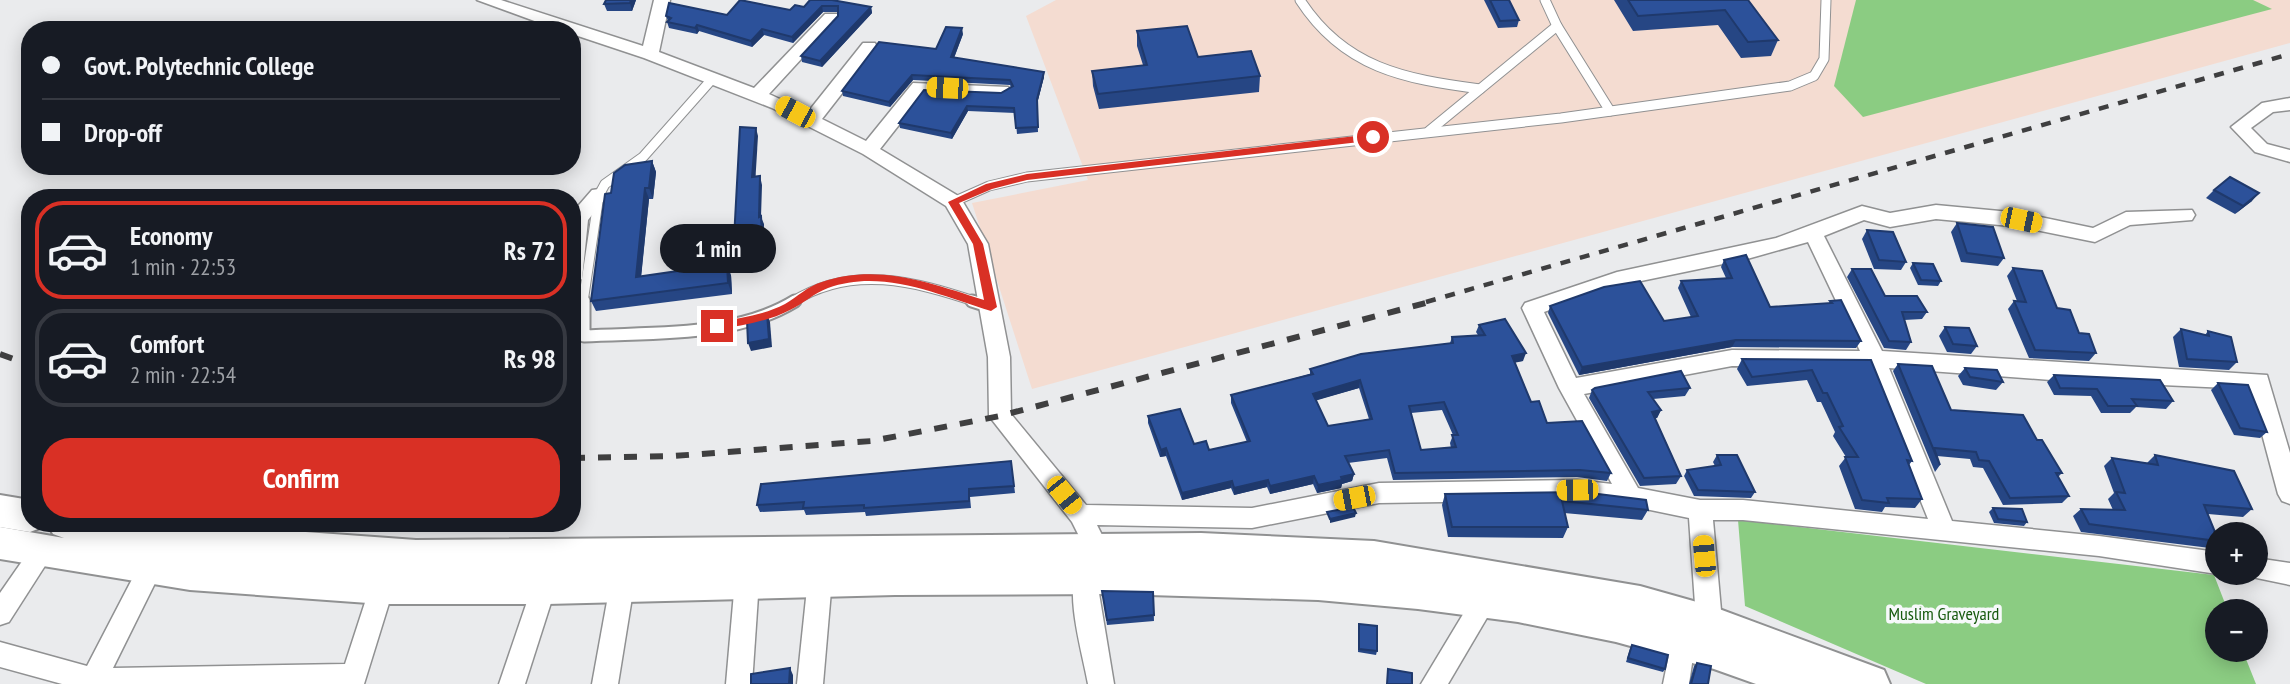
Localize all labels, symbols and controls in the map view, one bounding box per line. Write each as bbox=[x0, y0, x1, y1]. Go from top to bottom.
text: Govt. Polytechnic College bbox=[84, 49, 314, 82]
car bbox=[926, 76, 969, 100]
car bbox=[772, 93, 819, 131]
text: Drop-off bbox=[84, 116, 162, 149]
route start bbox=[1357, 121, 1389, 153]
car bbox=[1999, 205, 2044, 235]
icon: car bbox=[46, 219, 109, 282]
text: Economy bbox=[130, 219, 212, 252]
callout: 1 min bbox=[659, 224, 775, 274]
text: Rs 72 bbox=[504, 234, 556, 267]
text: 1 min bbox=[695, 234, 741, 263]
text: 1 min · 22:53 bbox=[130, 252, 236, 281]
route end bbox=[701, 310, 733, 342]
icon: car bbox=[46, 327, 109, 390]
text: Comfort bbox=[130, 327, 204, 360]
text: Rs 98 bbox=[504, 342, 556, 375]
text: 2 min · 22:54 bbox=[130, 360, 236, 389]
button: Confirm bbox=[42, 438, 560, 518]
car bbox=[1043, 472, 1086, 518]
car bbox=[1556, 479, 1599, 501]
car bbox=[1332, 484, 1377, 512]
map controls bbox=[2205, 522, 2268, 662]
button: + bbox=[2205, 522, 2268, 585]
car bbox=[1692, 534, 1717, 578]
button: − bbox=[2205, 599, 2268, 662]
park label: Muslim Graveyard bbox=[1889, 602, 1999, 625]

